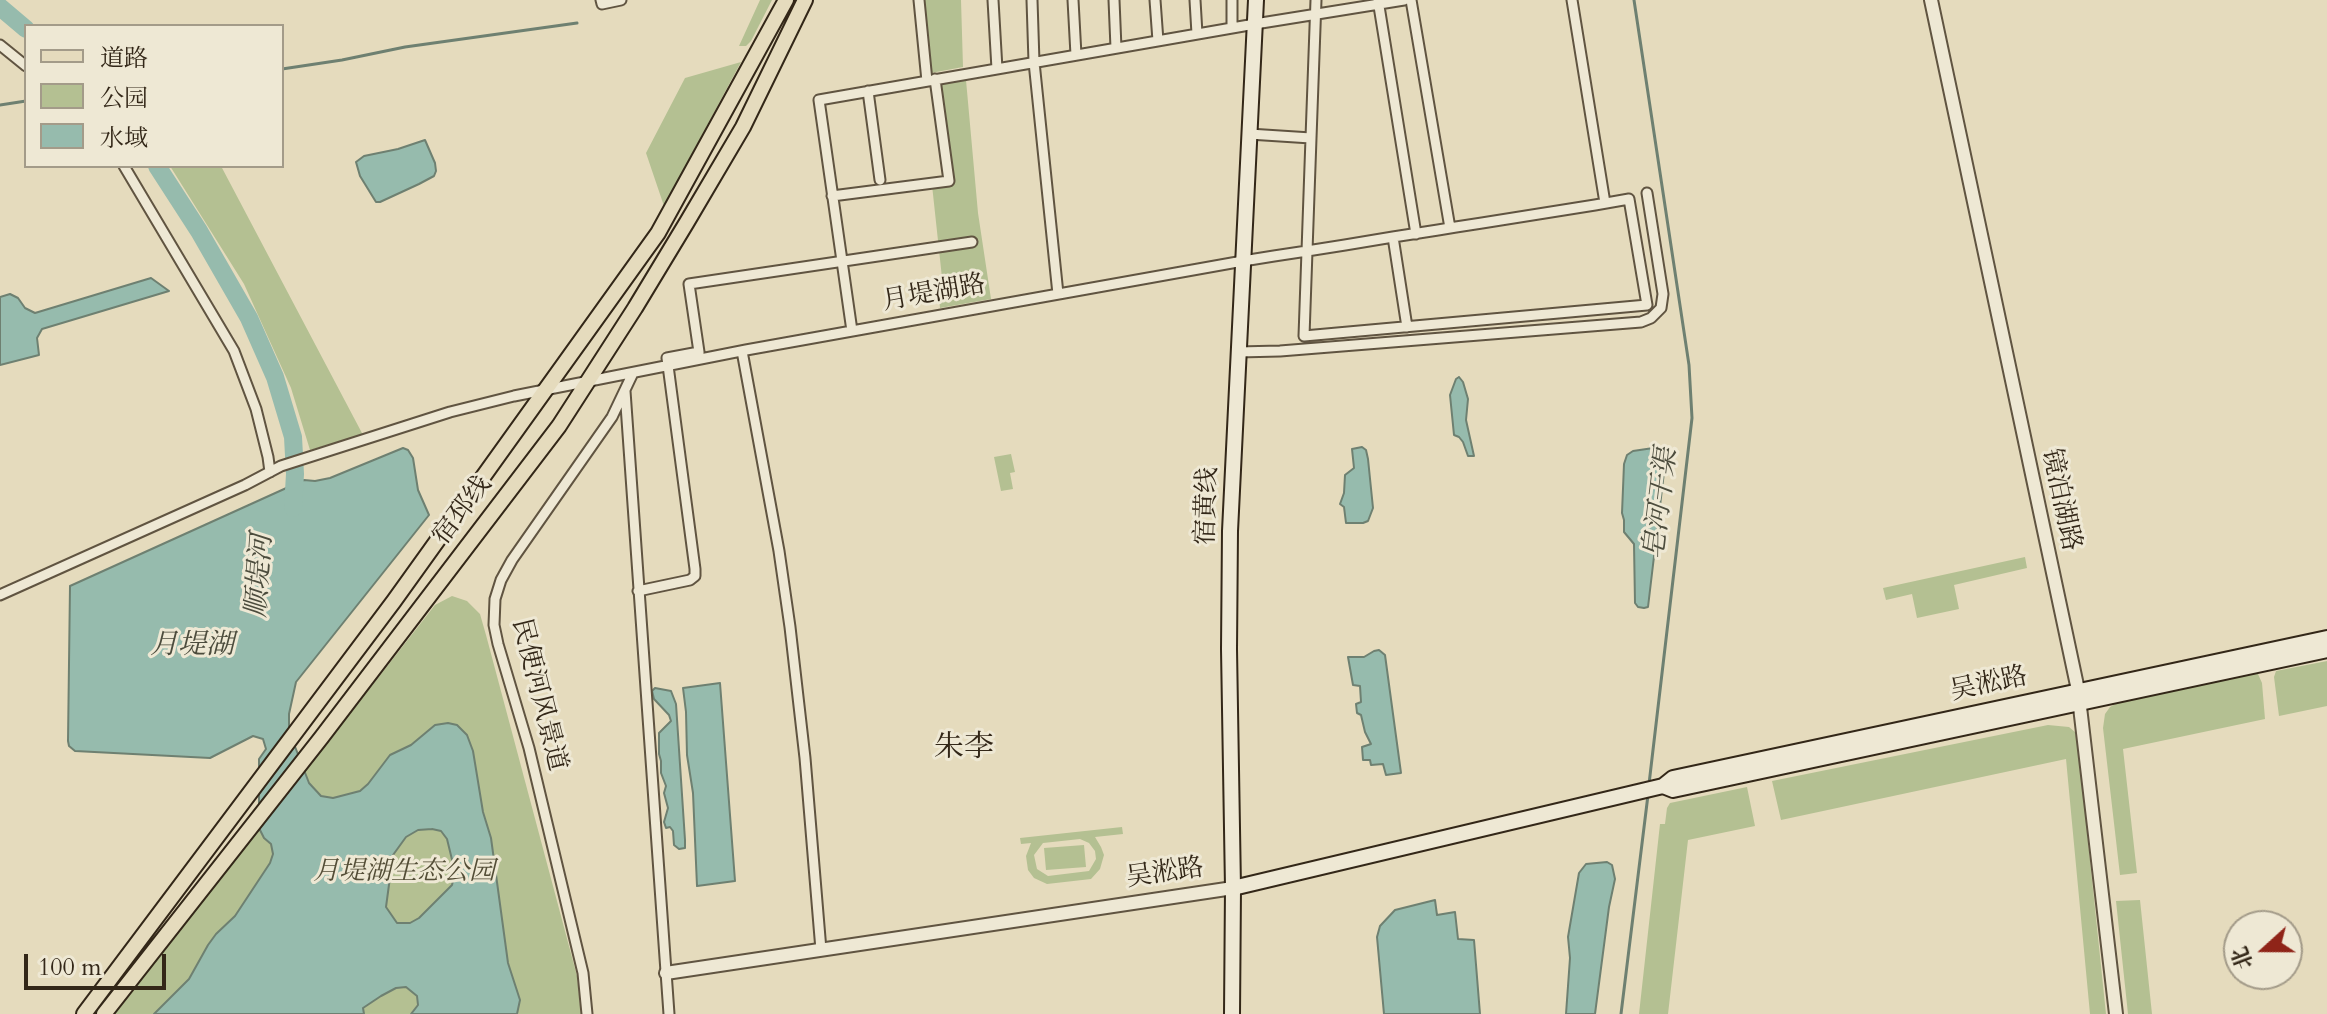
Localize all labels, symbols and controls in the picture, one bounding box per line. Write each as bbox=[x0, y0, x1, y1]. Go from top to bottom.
legend bbox=[24, 24, 284, 168]
text: 道路 bbox=[100, 42, 148, 75]
text: 公园 bbox=[100, 82, 148, 115]
text: 水域 bbox=[100, 122, 148, 155]
street label: 月堤湖路 bbox=[880, 270, 988, 318]
water label: 皂河干渠 bbox=[1639, 446, 1685, 562]
street label: 镜泊湖路 bbox=[2034, 446, 2086, 554]
street label: 宿黄线 bbox=[1191, 466, 1225, 546]
street label: 宿邳线 bbox=[427, 470, 499, 552]
water label: 顺堤河 bbox=[241, 533, 281, 619]
street label: 民便河风景道 bbox=[504, 616, 572, 774]
water label: 月堤湖 bbox=[150, 630, 234, 664]
street label: 吴淞路 bbox=[1948, 662, 2030, 708]
district label: 朱李 bbox=[934, 731, 994, 767]
street label: 吴淞路 bbox=[1124, 853, 1206, 895]
park label: 月堤湖生态公园 bbox=[313, 857, 495, 889]
north arrow bbox=[2223, 910, 2303, 990]
scale bar bbox=[28, 938, 170, 988]
text: 北 bbox=[2225, 942, 2260, 974]
text: 100 m bbox=[38, 951, 102, 984]

